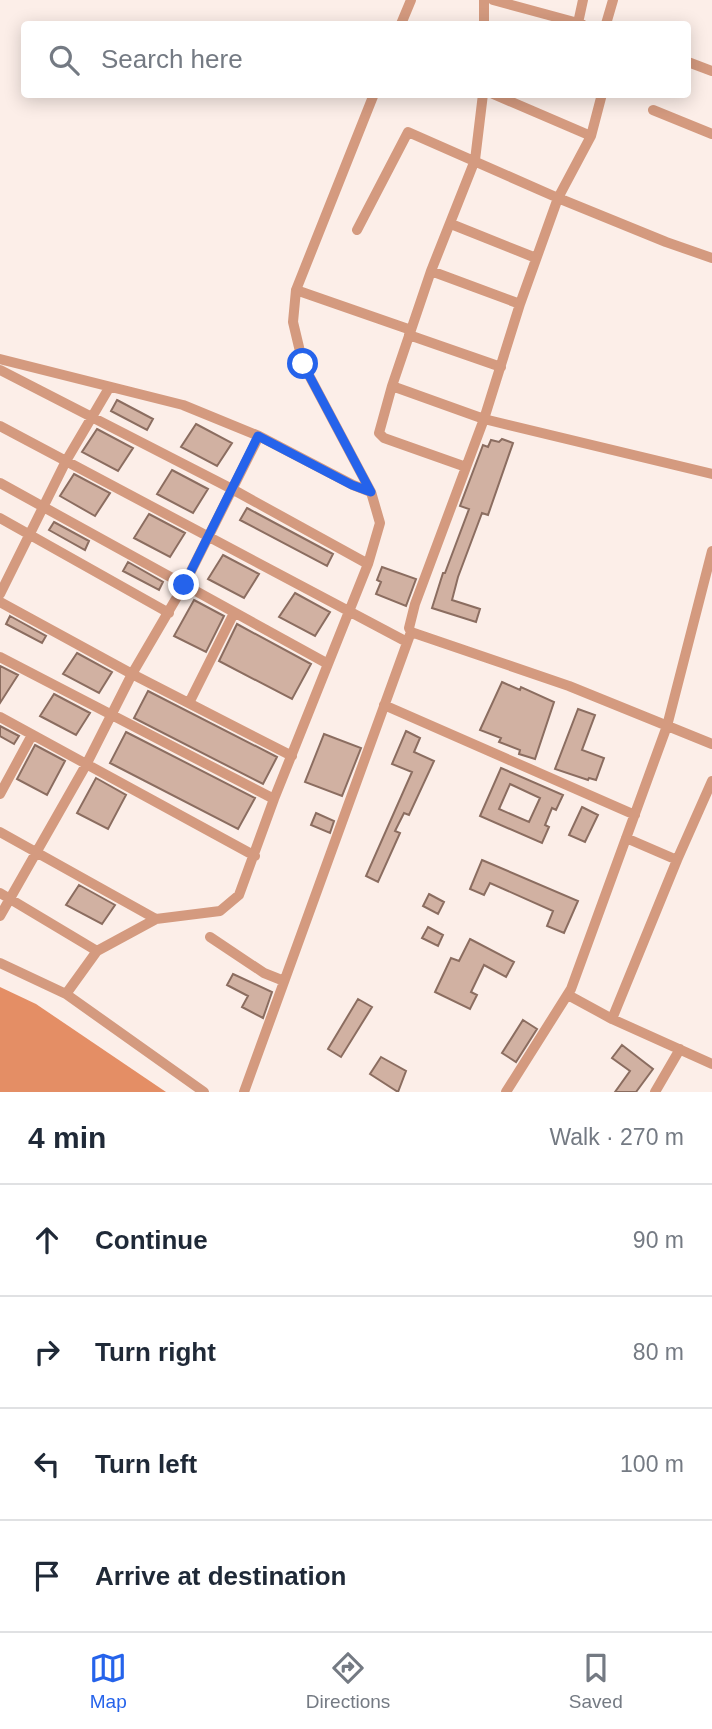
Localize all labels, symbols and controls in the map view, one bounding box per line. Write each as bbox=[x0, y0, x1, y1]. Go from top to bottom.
search box bbox=[21, 21, 691, 98]
icon: search bbox=[45, 41, 83, 79]
text: Search here bbox=[101, 44, 243, 74]
route start bbox=[287, 348, 318, 379]
route end bbox=[168, 569, 199, 600]
text: 4 min bbox=[28, 1121, 106, 1154]
text: Walk · 270 m bbox=[549, 1124, 684, 1150]
icon: ahead bbox=[28, 1221, 66, 1259]
text: Continue bbox=[95, 1225, 208, 1255]
text: 90 m bbox=[633, 1227, 684, 1253]
icon: right bbox=[28, 1333, 66, 1371]
text: Turn right bbox=[95, 1337, 216, 1367]
text: 80 m bbox=[633, 1339, 684, 1365]
icon: left bbox=[28, 1445, 66, 1483]
text: Turn left bbox=[95, 1449, 197, 1479]
text: 100 m bbox=[620, 1451, 684, 1477]
icon: arrive bbox=[28, 1557, 66, 1595]
text: Arrive at destination bbox=[95, 1561, 346, 1591]
tab: Map bbox=[89, 1649, 127, 1713]
tab: Directions bbox=[306, 1649, 390, 1713]
tab: Saved bbox=[569, 1649, 623, 1713]

